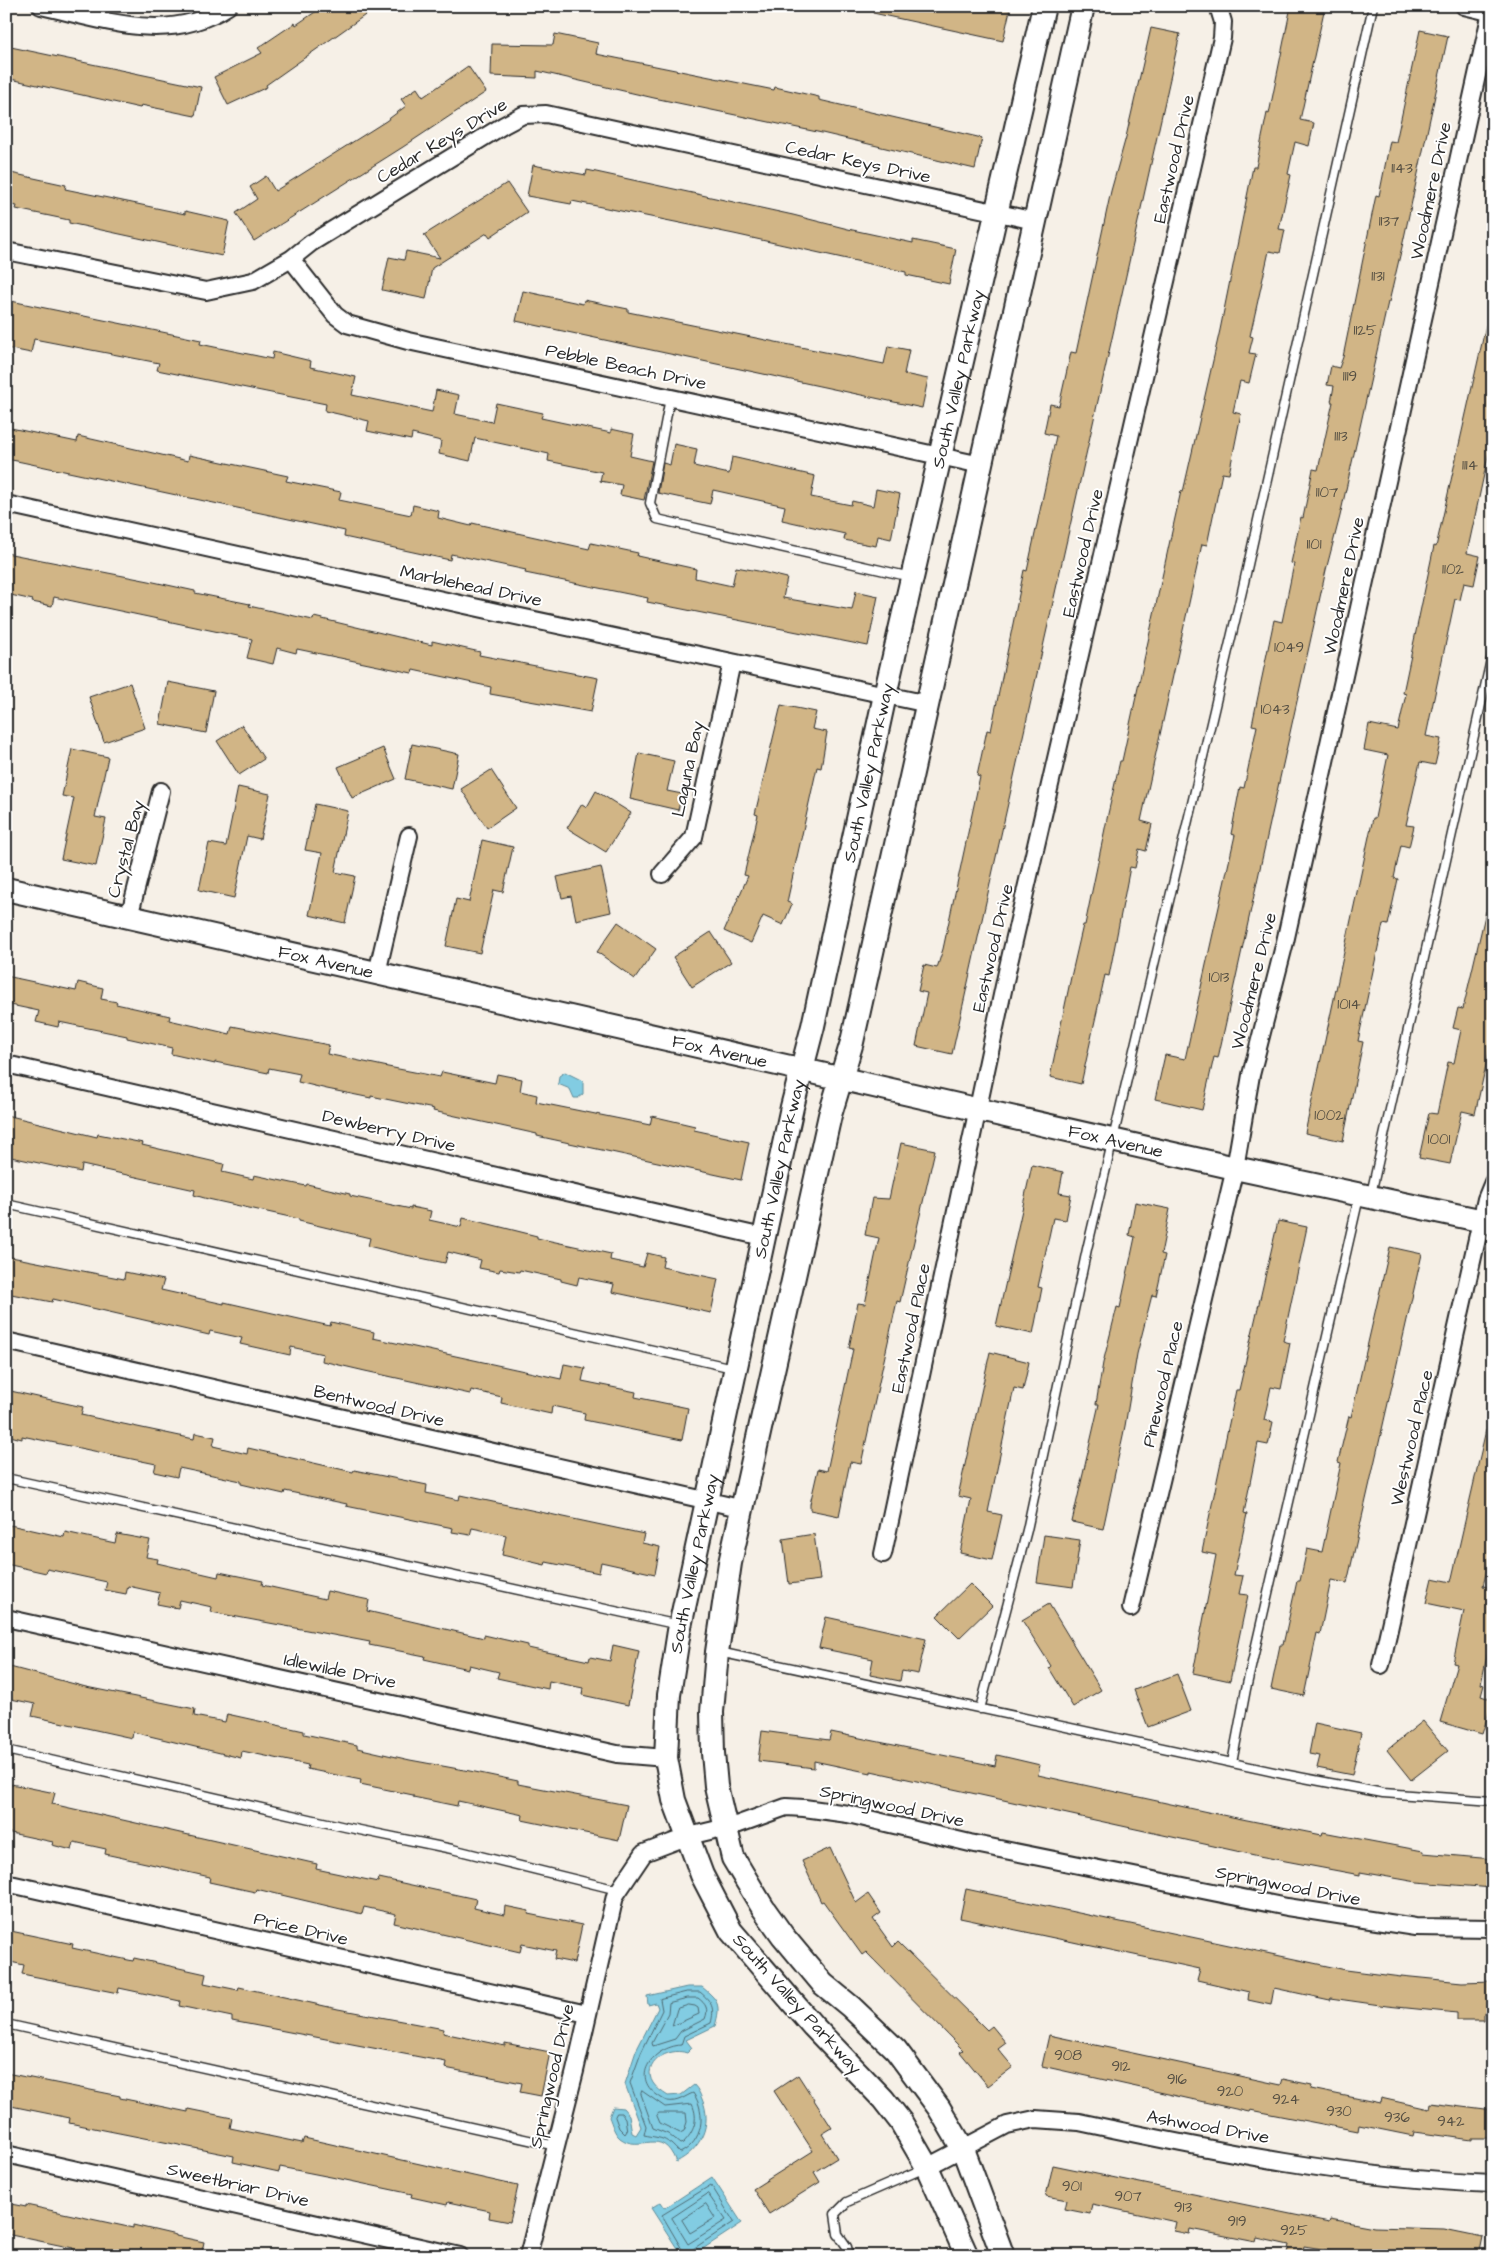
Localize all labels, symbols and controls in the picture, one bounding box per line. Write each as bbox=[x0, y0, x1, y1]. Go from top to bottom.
street label: Cedar Keys Drive bbox=[372, 92, 513, 191]
street label: Eastwood Drive bbox=[1147, 92, 1201, 226]
street label: Woodmere Drive bbox=[1404, 119, 1458, 262]
street label: Cedar Keys Drive bbox=[783, 134, 933, 191]
house number: 1143 bbox=[1391, 158, 1413, 179]
house number: 1137 bbox=[1379, 211, 1399, 232]
house number: 1131 bbox=[1371, 266, 1385, 287]
street label: South Valley Parkway bbox=[925, 287, 992, 471]
house number: 1125 bbox=[1353, 320, 1377, 341]
street label: Pebble Beach Drive bbox=[543, 338, 709, 396]
house number: 1119 bbox=[1343, 366, 1357, 387]
house number: 1113 bbox=[1334, 426, 1348, 447]
house number: 1114 bbox=[1462, 455, 1478, 476]
house number: 1107 bbox=[1316, 482, 1338, 503]
street label: Eastwood Drive bbox=[1056, 486, 1110, 620]
street label: Woodmere Drive bbox=[1317, 514, 1371, 657]
house number: 1101 bbox=[1306, 534, 1322, 555]
street label: Marblehead Drive bbox=[398, 559, 544, 613]
house number: 1102 bbox=[1442, 559, 1464, 580]
house number: 1049 bbox=[1274, 637, 1304, 658]
street label: South Valley Parkway bbox=[836, 681, 901, 865]
house number: 1043 bbox=[1260, 699, 1290, 720]
street label: Laguna Bay bbox=[666, 719, 711, 819]
street label: Crystal Bay bbox=[101, 797, 152, 901]
street label: Eastwood Drive bbox=[966, 881, 1020, 1015]
street label: Woodmere Drive bbox=[1225, 910, 1283, 1052]
street label: Fox Avenue bbox=[276, 939, 376, 985]
house number: 1013 bbox=[1209, 967, 1230, 988]
house number: 1014 bbox=[1337, 994, 1361, 1015]
street label: Fox Avenue bbox=[670, 1028, 770, 1074]
street label: South Valley Parkway bbox=[747, 1077, 812, 1261]
street label: Dewberry Drive bbox=[320, 1104, 458, 1160]
house number: 1002 bbox=[1314, 1105, 1344, 1126]
street label: Fox Avenue bbox=[1066, 1118, 1166, 1164]
house number: 1001 bbox=[1428, 1129, 1450, 1150]
street label: Eastwood Place bbox=[885, 1261, 937, 1395]
street label: Pinewood Place bbox=[1136, 1318, 1190, 1450]
street label: Westwood Place bbox=[1384, 1367, 1440, 1508]
street label: Bentwood Drive bbox=[311, 1379, 447, 1433]
street label: South Valley Parkway bbox=[663, 1472, 726, 1655]
street label: Idlewilde Drive bbox=[282, 1647, 399, 1695]
street label: Springwood Drive bbox=[817, 1778, 967, 1835]
street label: Springwood Drive bbox=[1213, 1860, 1363, 1913]
street label: Price Drive bbox=[251, 1906, 351, 1952]
street label: South Valley Parkway bbox=[726, 1928, 867, 2081]
street label: Springwood Drive bbox=[523, 2001, 582, 2151]
house number: 908 bbox=[1054, 2045, 1082, 2066]
house number: 912 bbox=[1111, 2056, 1131, 2077]
house number: 916 bbox=[1167, 2069, 1188, 2090]
house number: 920 bbox=[1217, 2081, 1244, 2102]
house number: 924 bbox=[1272, 2089, 1300, 2110]
house number: 930 bbox=[1326, 2101, 1352, 2122]
street label: Ashwood Drive bbox=[1145, 2104, 1272, 2150]
house number: 936 bbox=[1384, 2107, 1410, 2128]
house number: 942 bbox=[1437, 2111, 1465, 2132]
street label: Sweetbriar Drive bbox=[164, 2156, 312, 2214]
house number: 901 bbox=[1062, 2176, 1082, 2197]
house number: 907 bbox=[1114, 2186, 1142, 2207]
house number: 913 bbox=[1174, 2197, 1192, 2218]
house number: 919 bbox=[1228, 2211, 1247, 2232]
house number: 925 bbox=[1280, 2220, 1308, 2241]

